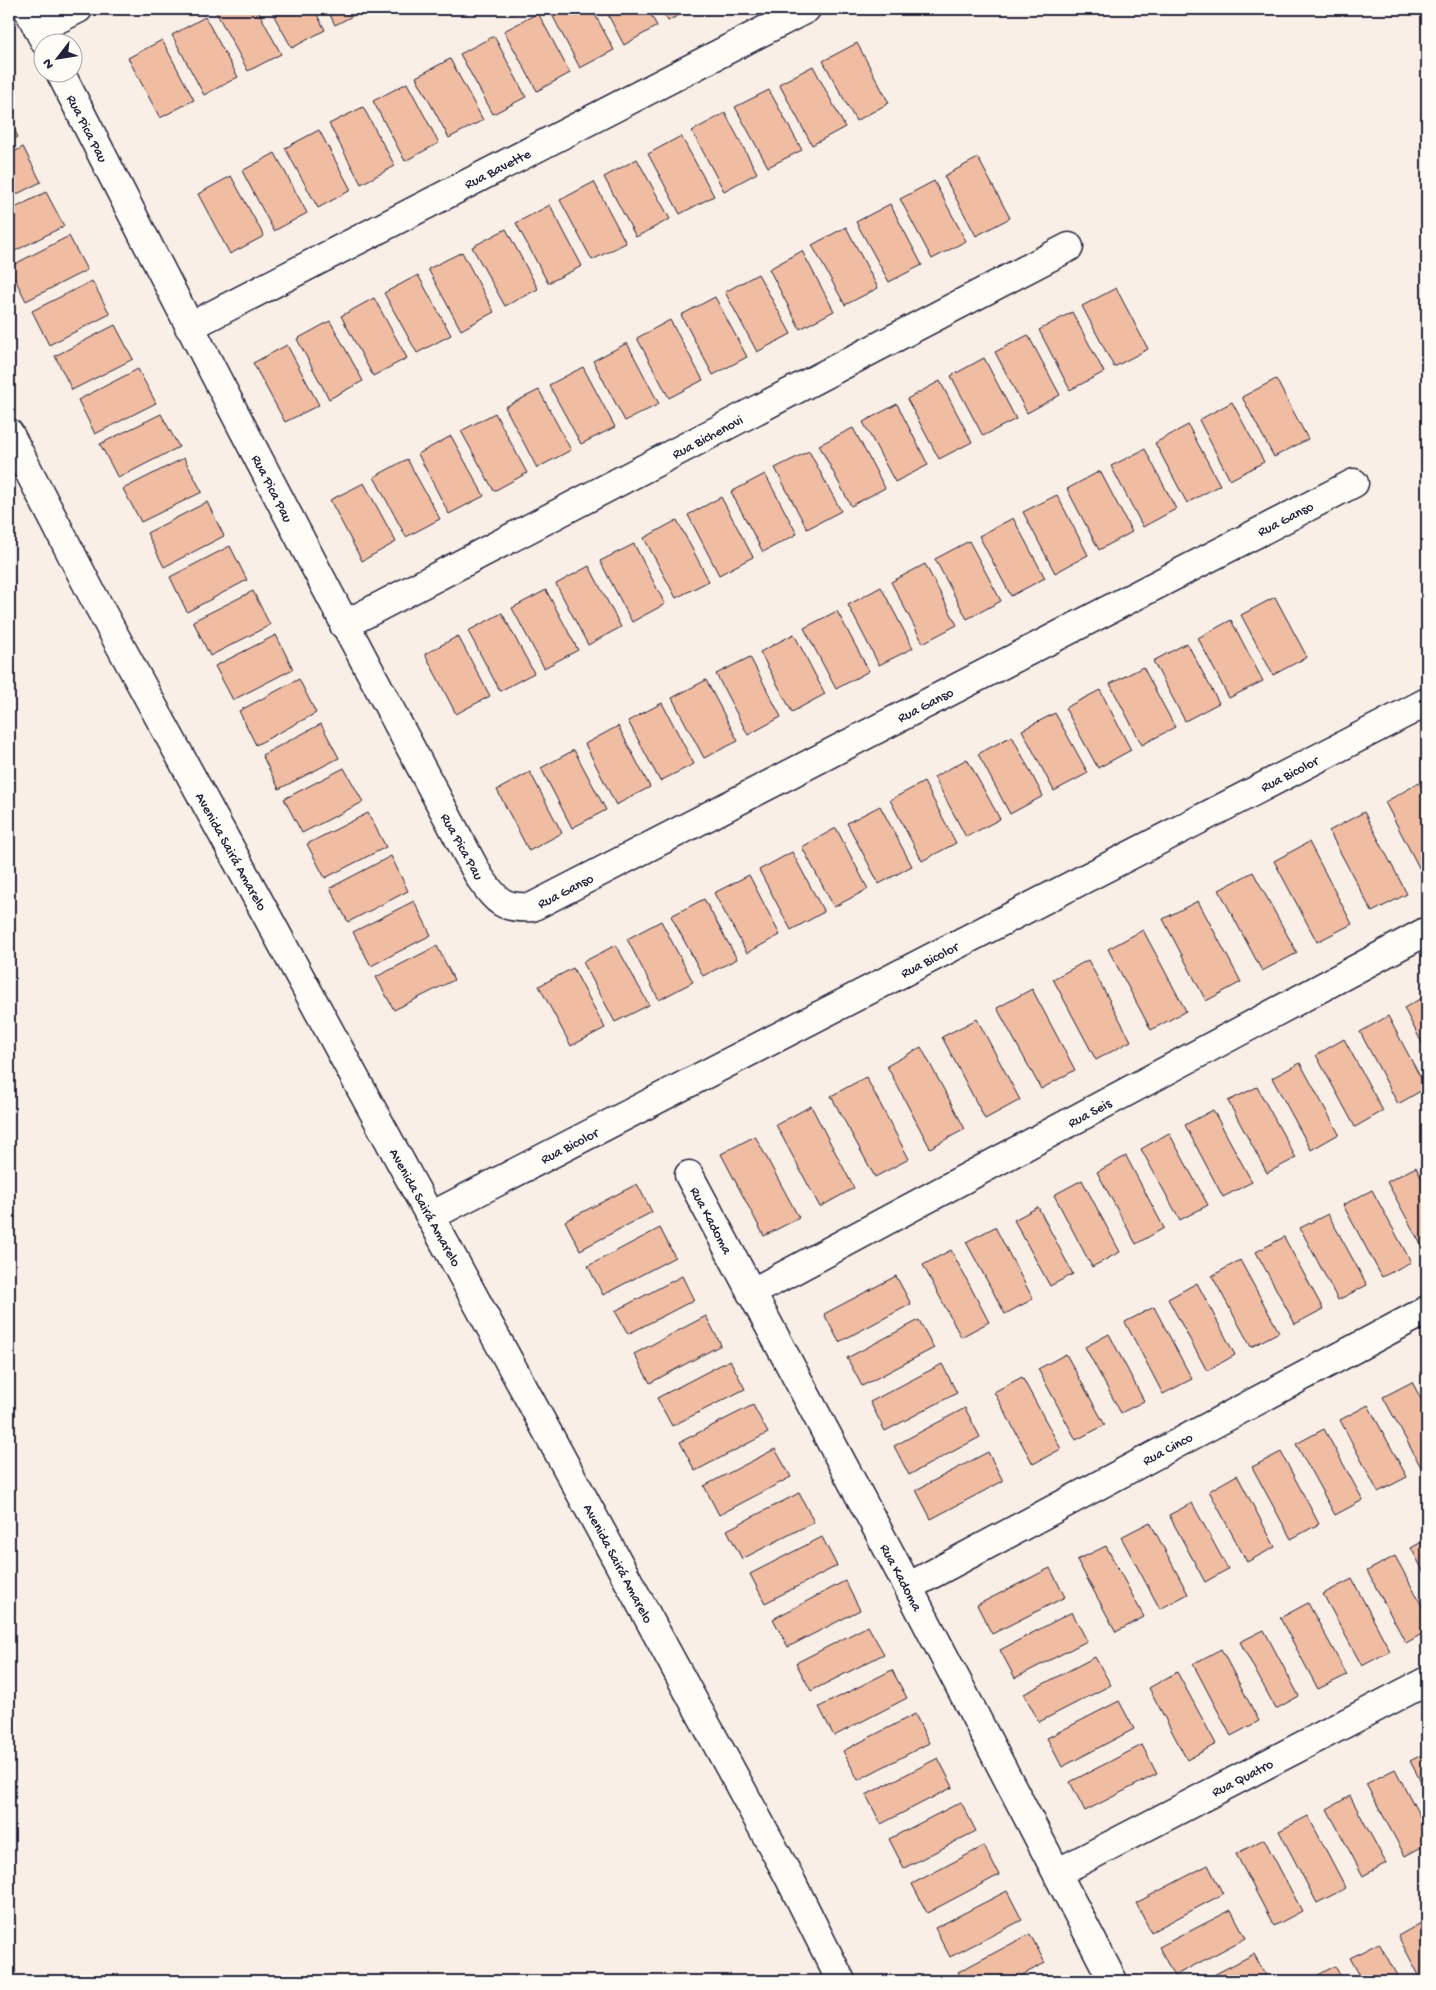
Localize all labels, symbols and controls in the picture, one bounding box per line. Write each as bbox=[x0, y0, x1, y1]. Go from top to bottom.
north arrow bbox=[32, 32, 82, 82]
text: N bbox=[39, 55, 59, 72]
street label: Rua Pica Pau bbox=[61, 92, 110, 166]
street label: Rua Bavette bbox=[462, 146, 535, 194]
street label: Rua Bichenovi bbox=[670, 412, 747, 464]
street label: Rua Pica Pau bbox=[246, 452, 295, 526]
street label: Rua Ganso bbox=[1255, 499, 1317, 542]
street label: Rua Ganso bbox=[895, 685, 957, 728]
street label: Rua Bicolor bbox=[1258, 753, 1323, 797]
street label: Avenida Sairá Amarelo bbox=[190, 790, 269, 914]
street label: Rua Pica Pau bbox=[436, 811, 486, 884]
street label: Rua Ganso bbox=[535, 871, 597, 914]
street label: Rua Bicolor bbox=[898, 939, 963, 983]
street label: Rua Seis bbox=[1065, 1095, 1116, 1133]
street label: Rua Bicolor bbox=[538, 1125, 603, 1169]
street label: Avenida Sairá Amarelo bbox=[384, 1146, 463, 1270]
street label: Rua Kadoma bbox=[685, 1185, 735, 1259]
street label: Rua Cinco bbox=[1140, 1430, 1196, 1470]
street label: Avenida Sairá Amarelo bbox=[578, 1502, 655, 1627]
street label: Rua Kadoma bbox=[875, 1542, 925, 1616]
street label: Rua Quatro bbox=[1210, 1757, 1277, 1802]

